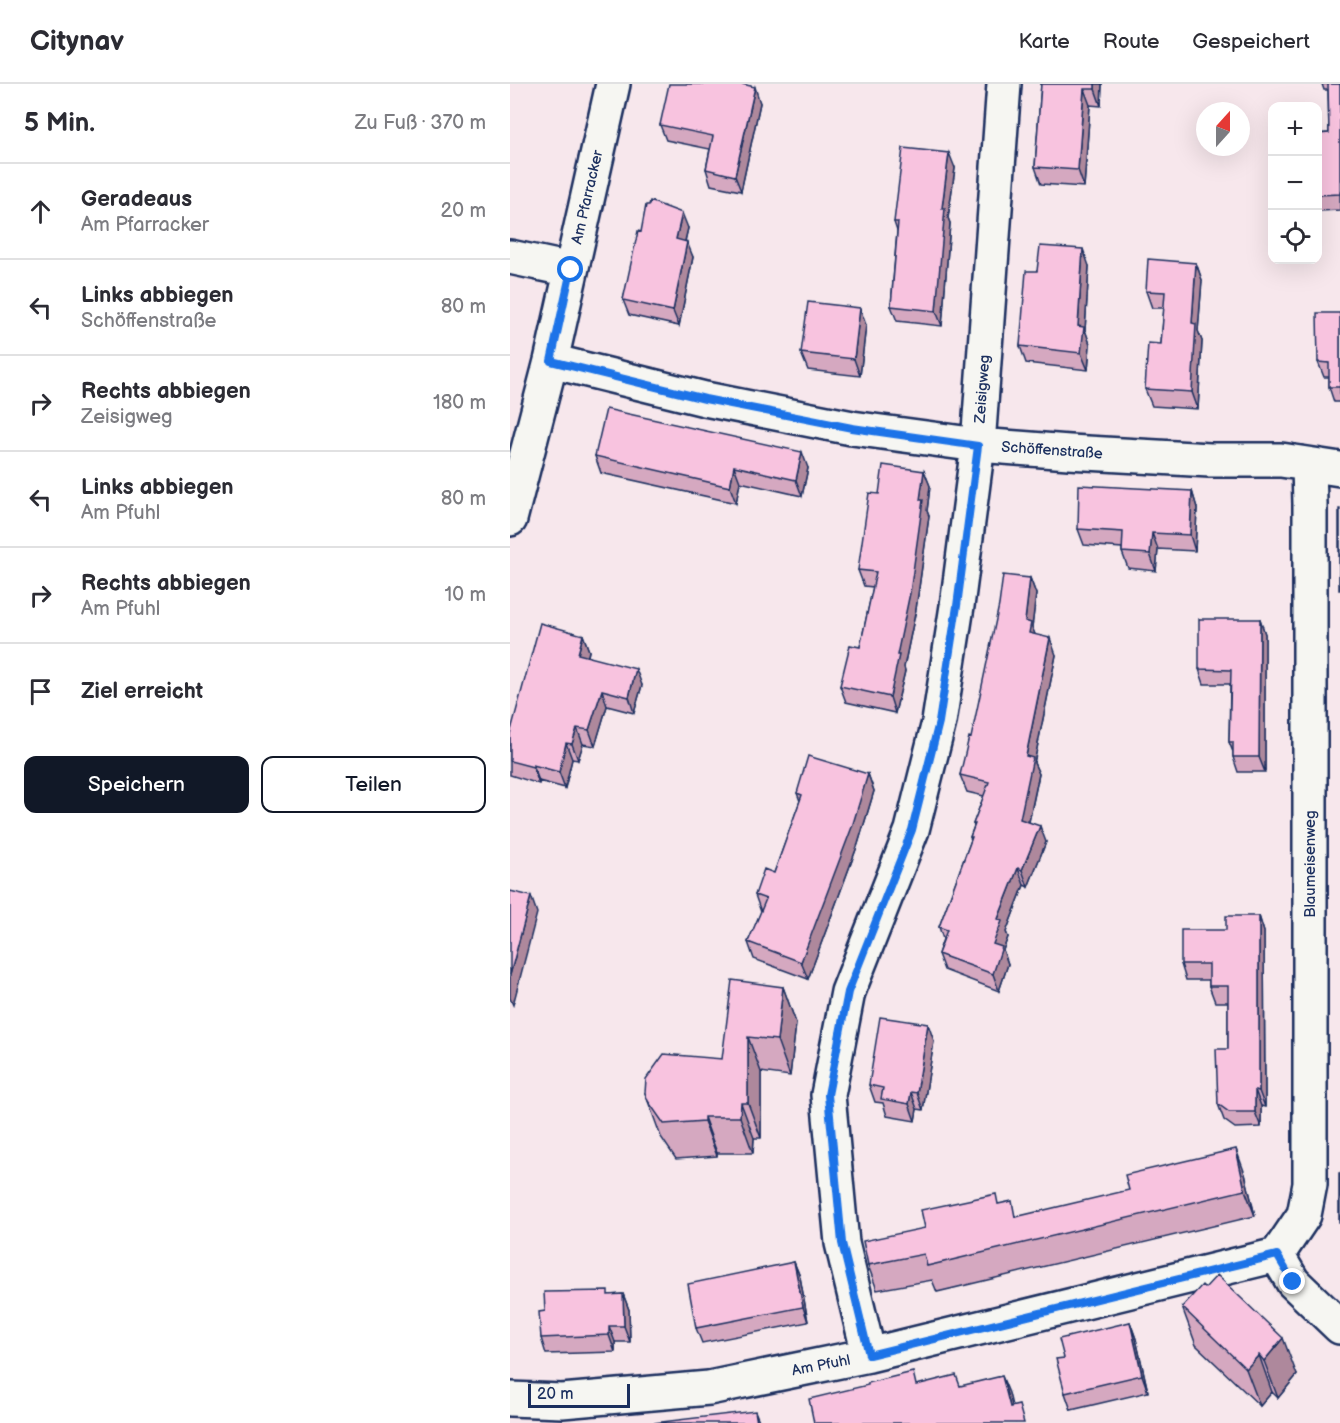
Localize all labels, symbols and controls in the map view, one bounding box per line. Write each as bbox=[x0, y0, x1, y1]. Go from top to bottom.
text: Citynav bbox=[30, 25, 124, 58]
text: Karte bbox=[1018, 29, 1070, 54]
text: Route bbox=[1103, 29, 1159, 54]
text: Gespeichert bbox=[1192, 29, 1310, 54]
north arrow bbox=[1196, 102, 1250, 156]
map controls bbox=[1268, 102, 1322, 264]
button: + bbox=[1268, 102, 1322, 156]
text: 5 Min. bbox=[24, 108, 95, 139]
text: Zu Fuß · 370 m bbox=[355, 111, 486, 135]
street label: Am Pfarracker bbox=[567, 148, 608, 246]
button: − bbox=[1268, 156, 1322, 210]
text: Geradeaus bbox=[81, 186, 192, 213]
icon: ahead bbox=[24, 195, 57, 228]
text: 20 m bbox=[441, 199, 486, 223]
button: locate bbox=[1268, 210, 1322, 264]
text: Am Pfarracker bbox=[81, 213, 209, 237]
route start bbox=[557, 256, 583, 282]
text: Links abbiegen bbox=[81, 282, 234, 309]
icon: left bbox=[24, 291, 57, 324]
text: 80 m bbox=[441, 295, 486, 319]
text: Schöffenstraße bbox=[81, 309, 216, 333]
street label: Zeisigweg bbox=[971, 354, 994, 425]
text: Rechts abbiegen bbox=[81, 378, 251, 405]
icon: right bbox=[24, 387, 57, 420]
text: 180 m bbox=[433, 391, 486, 415]
text: Zeisigweg bbox=[81, 405, 173, 429]
street label: Schöffenstraße bbox=[1001, 437, 1103, 464]
text: Links abbiegen bbox=[81, 474, 234, 501]
icon: left bbox=[24, 483, 57, 516]
text: 80 m bbox=[441, 487, 486, 511]
text: Am Pfuhl bbox=[81, 501, 160, 525]
text: Rechts abbiegen bbox=[81, 570, 251, 597]
icon: right bbox=[24, 579, 57, 612]
text: 10 m bbox=[445, 583, 486, 607]
text: Am Pfuhl bbox=[81, 597, 160, 621]
icon: arrive bbox=[24, 675, 57, 708]
text: Ziel erreicht bbox=[81, 678, 203, 705]
button: Speichern bbox=[24, 756, 249, 813]
button: Teilen bbox=[261, 756, 486, 813]
street label: Blaumeisenweg bbox=[1301, 810, 1320, 918]
route end bbox=[1279, 1268, 1305, 1294]
street label: Am Pfuhl bbox=[790, 1350, 852, 1380]
scale bar bbox=[528, 1381, 630, 1408]
text: 20 m bbox=[537, 1385, 573, 1404]

